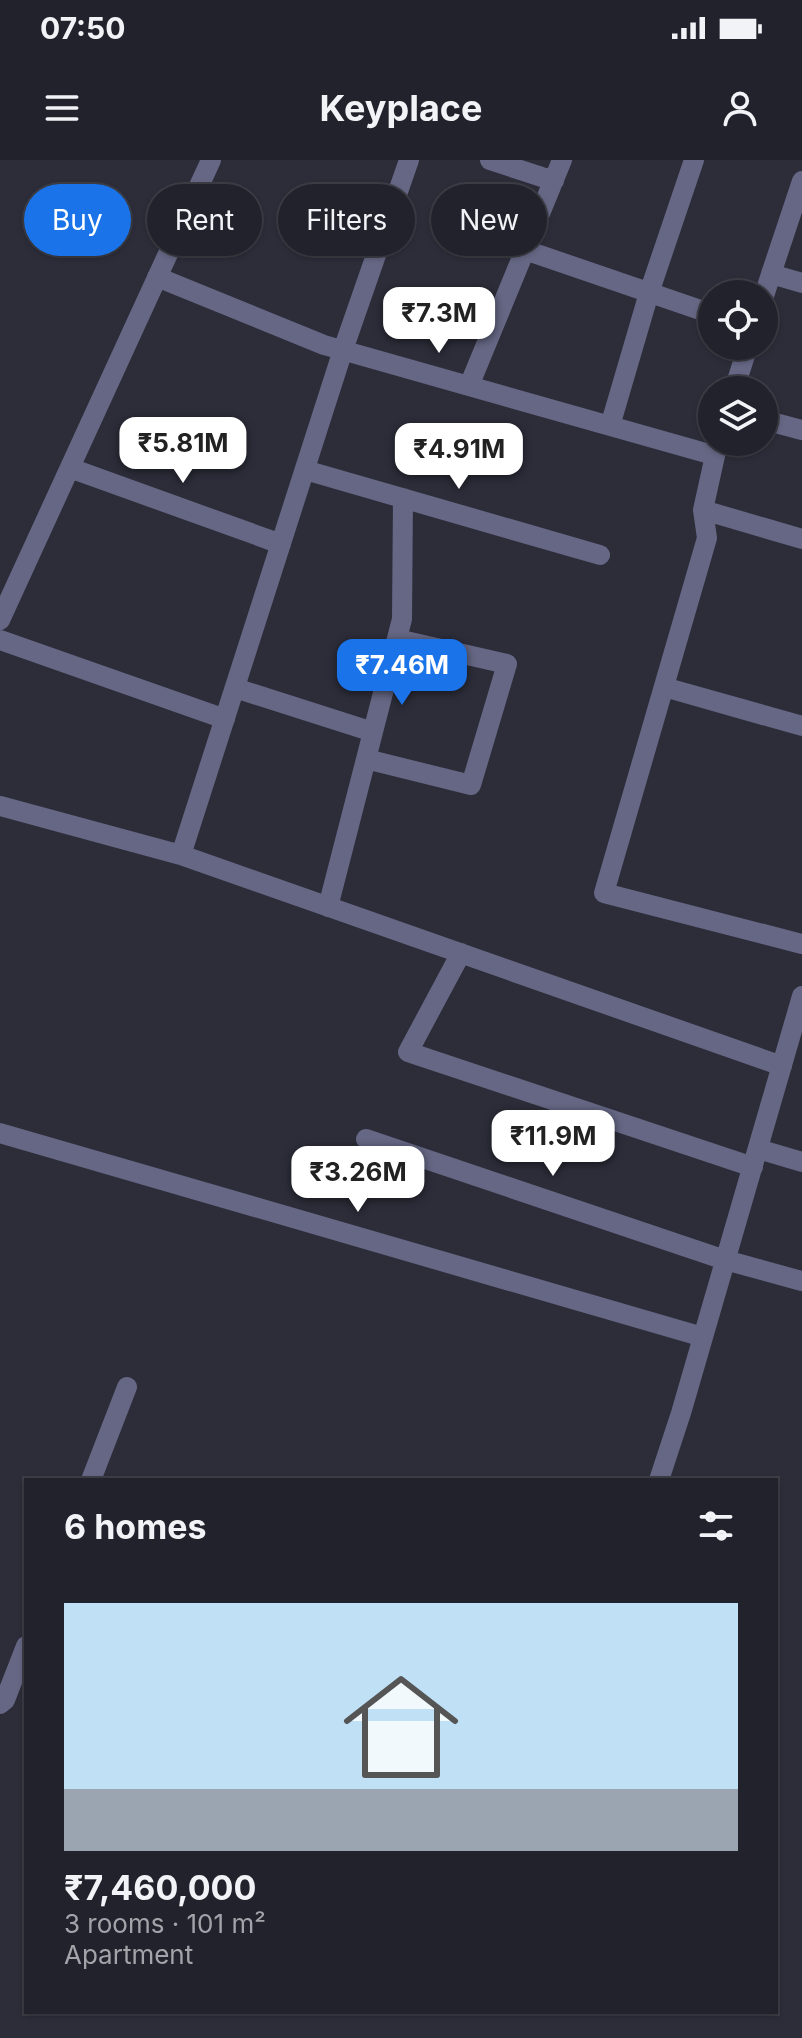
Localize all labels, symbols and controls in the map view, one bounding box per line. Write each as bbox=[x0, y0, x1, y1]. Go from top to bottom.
text: 07:50 bbox=[40, 10, 126, 46]
icon: menu bbox=[40, 86, 84, 130]
text: Keyplace bbox=[320, 86, 482, 130]
icon: person bbox=[718, 86, 762, 130]
chip: Buy bbox=[24, 184, 131, 256]
chip: Rent bbox=[147, 184, 262, 256]
chip: Filters bbox=[278, 184, 415, 256]
chip: New bbox=[431, 184, 547, 256]
map controls bbox=[698, 280, 778, 456]
button: locate bbox=[698, 280, 778, 360]
pin: ₹7.3M bbox=[383, 287, 495, 355]
text: ₹7.3M bbox=[401, 297, 477, 328]
button: layers bbox=[698, 376, 778, 456]
pin: ₹5.81M bbox=[118, 417, 248, 485]
pin: ₹4.91M bbox=[394, 423, 524, 491]
text: ₹5.81M bbox=[137, 427, 229, 458]
text: ₹4.91M bbox=[413, 433, 505, 464]
pin: ₹7.46M bbox=[337, 639, 467, 707]
text: ₹7.46M bbox=[355, 649, 449, 680]
pin: ₹11.9M bbox=[488, 1110, 618, 1178]
text: ₹11.9M bbox=[510, 1120, 596, 1151]
pin: ₹3.26M bbox=[293, 1146, 423, 1214]
text: ₹3.26M bbox=[309, 1156, 407, 1187]
icon: filters bbox=[694, 1504, 738, 1548]
text: 6 homes bbox=[64, 1506, 206, 1547]
icon: home bbox=[329, 1655, 473, 1799]
text: ₹7,460,000 bbox=[64, 1867, 256, 1908]
text: 3 rooms · 101 m² bbox=[64, 1908, 266, 1939]
text: Apartment bbox=[64, 1939, 193, 1970]

